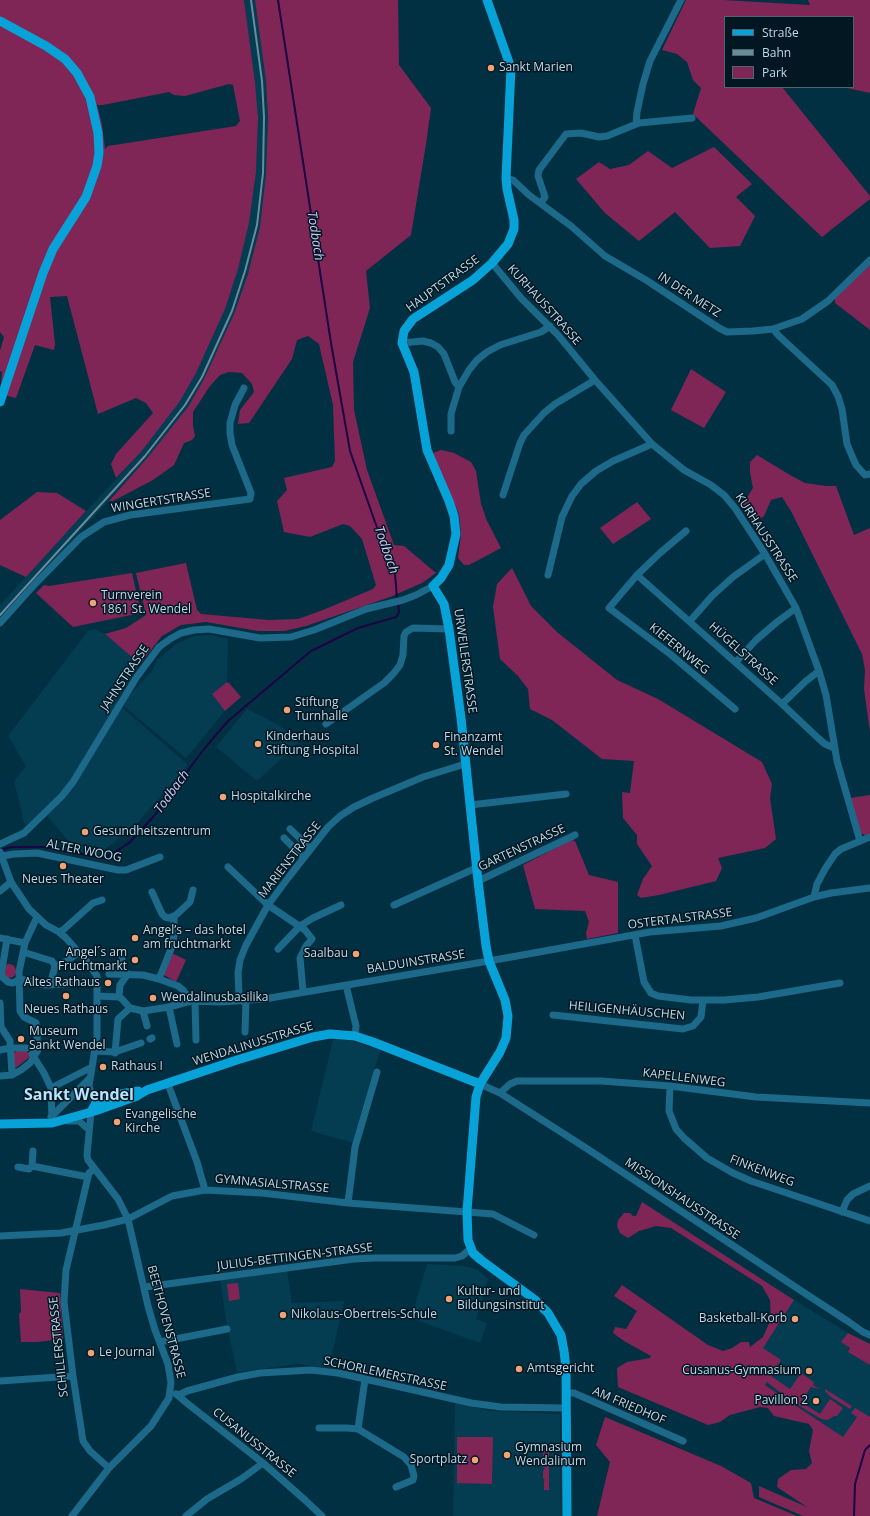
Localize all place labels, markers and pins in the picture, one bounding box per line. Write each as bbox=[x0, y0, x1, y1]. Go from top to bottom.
place label: Sankt Marien bbox=[499, 61, 573, 75]
marker: Sankt Marien bbox=[486, 63, 496, 73]
place label: Turnverein 1861 St. Wendel bbox=[101, 589, 191, 617]
marker: Turnverein 1861 St. Wendel bbox=[88, 598, 98, 608]
place label: Stiftung Turnhalle bbox=[295, 696, 348, 724]
marker: Stiftung Turnhalle bbox=[282, 705, 292, 715]
place label: Kinderhaus Stiftung Hospital bbox=[266, 730, 359, 758]
place label: Finanzamt St. Wendel bbox=[444, 731, 503, 759]
marker: Kinderhaus Stiftung Hospital bbox=[253, 739, 263, 749]
marker: Finanzamt St. Wendel bbox=[431, 740, 441, 750]
place label: Hospitalkirche bbox=[231, 790, 311, 804]
marker: Hospitalkirche bbox=[218, 792, 228, 802]
place label: Gesundheitszentrum bbox=[93, 825, 211, 839]
marker: Gesundheitszentrum bbox=[80, 827, 90, 837]
marker: Neues Theater bbox=[58, 861, 68, 871]
place label: Neues Theater bbox=[22, 873, 104, 887]
place label: Angel’s – das hotel am fruchtmarkt bbox=[143, 924, 246, 952]
marker: Angel’s – das hotel am fruchtmarkt bbox=[130, 933, 140, 943]
place label: Angel´s am Fruchtmarkt bbox=[58, 946, 127, 974]
place label: Saalbau bbox=[304, 947, 348, 961]
marker: Saalbau bbox=[351, 949, 361, 959]
marker: Angel´s am Fruchtmarkt bbox=[130, 955, 140, 965]
place label: Altes Rathaus bbox=[24, 976, 100, 990]
marker: Altes Rathaus bbox=[103, 978, 113, 988]
marker: Neues Rathaus bbox=[61, 991, 71, 1001]
place label: Wendalinusbasilika bbox=[161, 991, 268, 1005]
marker: Wendalinusbasilika bbox=[148, 993, 158, 1003]
place label: Neues Rathaus bbox=[24, 1003, 108, 1017]
place label: Museum Sankt Wendel bbox=[29, 1025, 106, 1053]
marker: Museum Sankt Wendel bbox=[16, 1034, 26, 1044]
place label: Rathaus I bbox=[111, 1060, 163, 1074]
marker: Rathaus I bbox=[98, 1062, 108, 1072]
place label: Evangelische Kirche bbox=[125, 1108, 197, 1136]
marker: Evangelische Kirche bbox=[112, 1117, 122, 1127]
place label: Kultur- und Bildungsinstitut bbox=[457, 1285, 544, 1313]
marker: Kultur- und Bildungsinstitut bbox=[444, 1294, 454, 1304]
place label: Nikolaus-Obertreis-Schule bbox=[291, 1308, 437, 1322]
marker: Nikolaus-Obertreis-Schule bbox=[278, 1310, 288, 1320]
place label: Basketball-Korb bbox=[699, 1312, 787, 1326]
marker: Basketball-Korb bbox=[790, 1314, 800, 1324]
place label: Le Journal bbox=[99, 1346, 155, 1360]
marker: Le Journal bbox=[86, 1348, 96, 1358]
place label: Amtsgericht bbox=[527, 1362, 594, 1376]
marker: Amtsgericht bbox=[514, 1364, 524, 1374]
place label: Cusanus-Gymnasium bbox=[682, 1364, 801, 1378]
marker: Cusanus-Gymnasium bbox=[804, 1366, 814, 1376]
place label: Pavillon 2 bbox=[754, 1394, 808, 1408]
marker: Pavillon 2 bbox=[811, 1396, 821, 1406]
place label: Gymnasium Wendalinum bbox=[515, 1441, 586, 1469]
marker: Gymnasium Wendalinum bbox=[502, 1450, 512, 1460]
place label: Sportplatz bbox=[410, 1453, 467, 1467]
marker: Sportplatz bbox=[470, 1455, 480, 1465]

